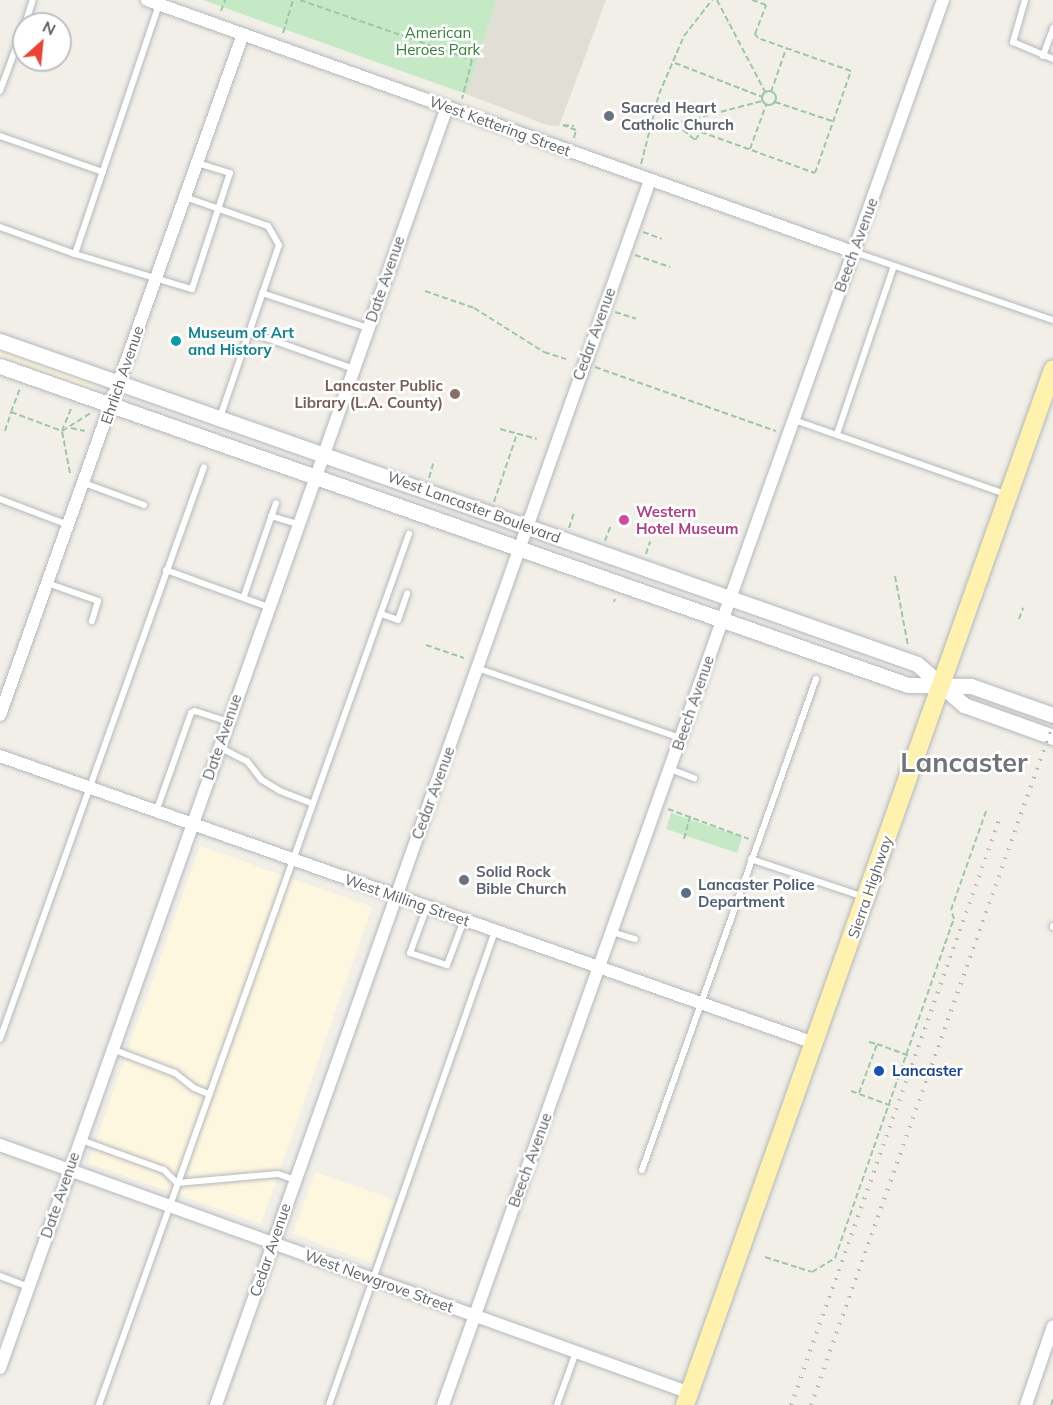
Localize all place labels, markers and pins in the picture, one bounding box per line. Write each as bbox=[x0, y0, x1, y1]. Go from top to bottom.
place label: Sacred Heart Catholic Church bbox=[621, 98, 734, 133]
marker: Sacred Heart Catholic Church bbox=[602, 109, 616, 123]
place label: Museum of Art and History bbox=[188, 323, 294, 358]
marker: Museum of Art and History bbox=[169, 334, 183, 348]
place label: Lancaster Public Library (L.A. County) bbox=[294, 376, 443, 411]
marker: Lancaster Public Library (L.A. County) bbox=[448, 387, 462, 401]
place label: Western Hotel Museum bbox=[636, 502, 738, 537]
marker: Western Hotel Museum bbox=[617, 513, 631, 527]
place label: Solid Rock Bible Church bbox=[476, 862, 566, 897]
marker: Solid Rock Bible Church bbox=[457, 873, 471, 887]
place label: Lancaster Police Department bbox=[698, 875, 815, 910]
marker: Lancaster Police Department bbox=[679, 886, 693, 900]
marker: Lancaster bbox=[870, 1062, 888, 1080]
place label: Lancaster bbox=[892, 1062, 963, 1080]

